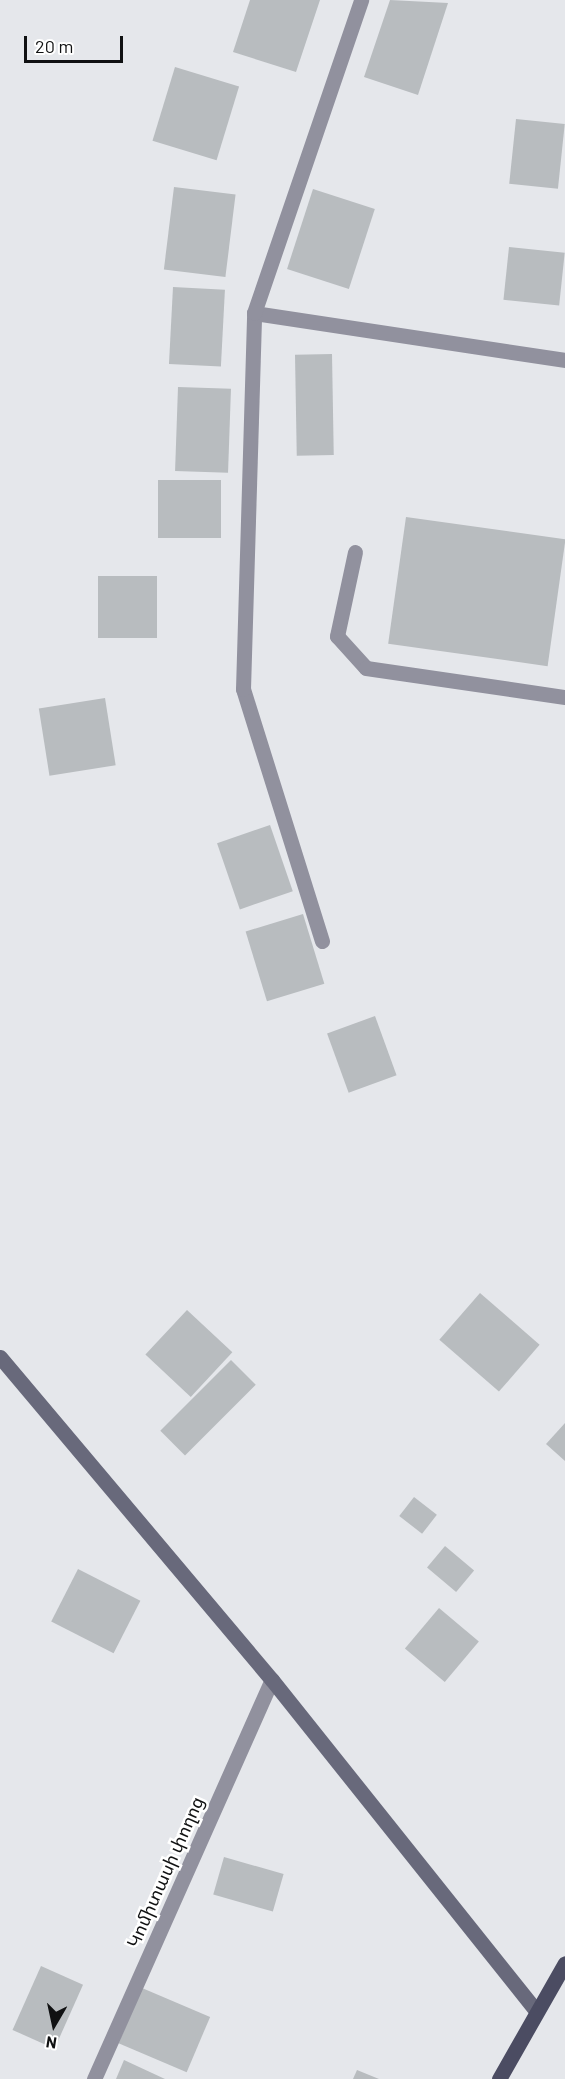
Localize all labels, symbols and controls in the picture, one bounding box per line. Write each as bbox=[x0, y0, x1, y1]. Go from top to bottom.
scale bar bbox=[27, 24, 126, 62]
text: 20 m bbox=[35, 35, 73, 57]
street label: Կոմիտասի փողոց bbox=[122, 1793, 208, 1951]
north arrow bbox=[24, 1995, 84, 2055]
text: N bbox=[44, 2033, 58, 2053]

